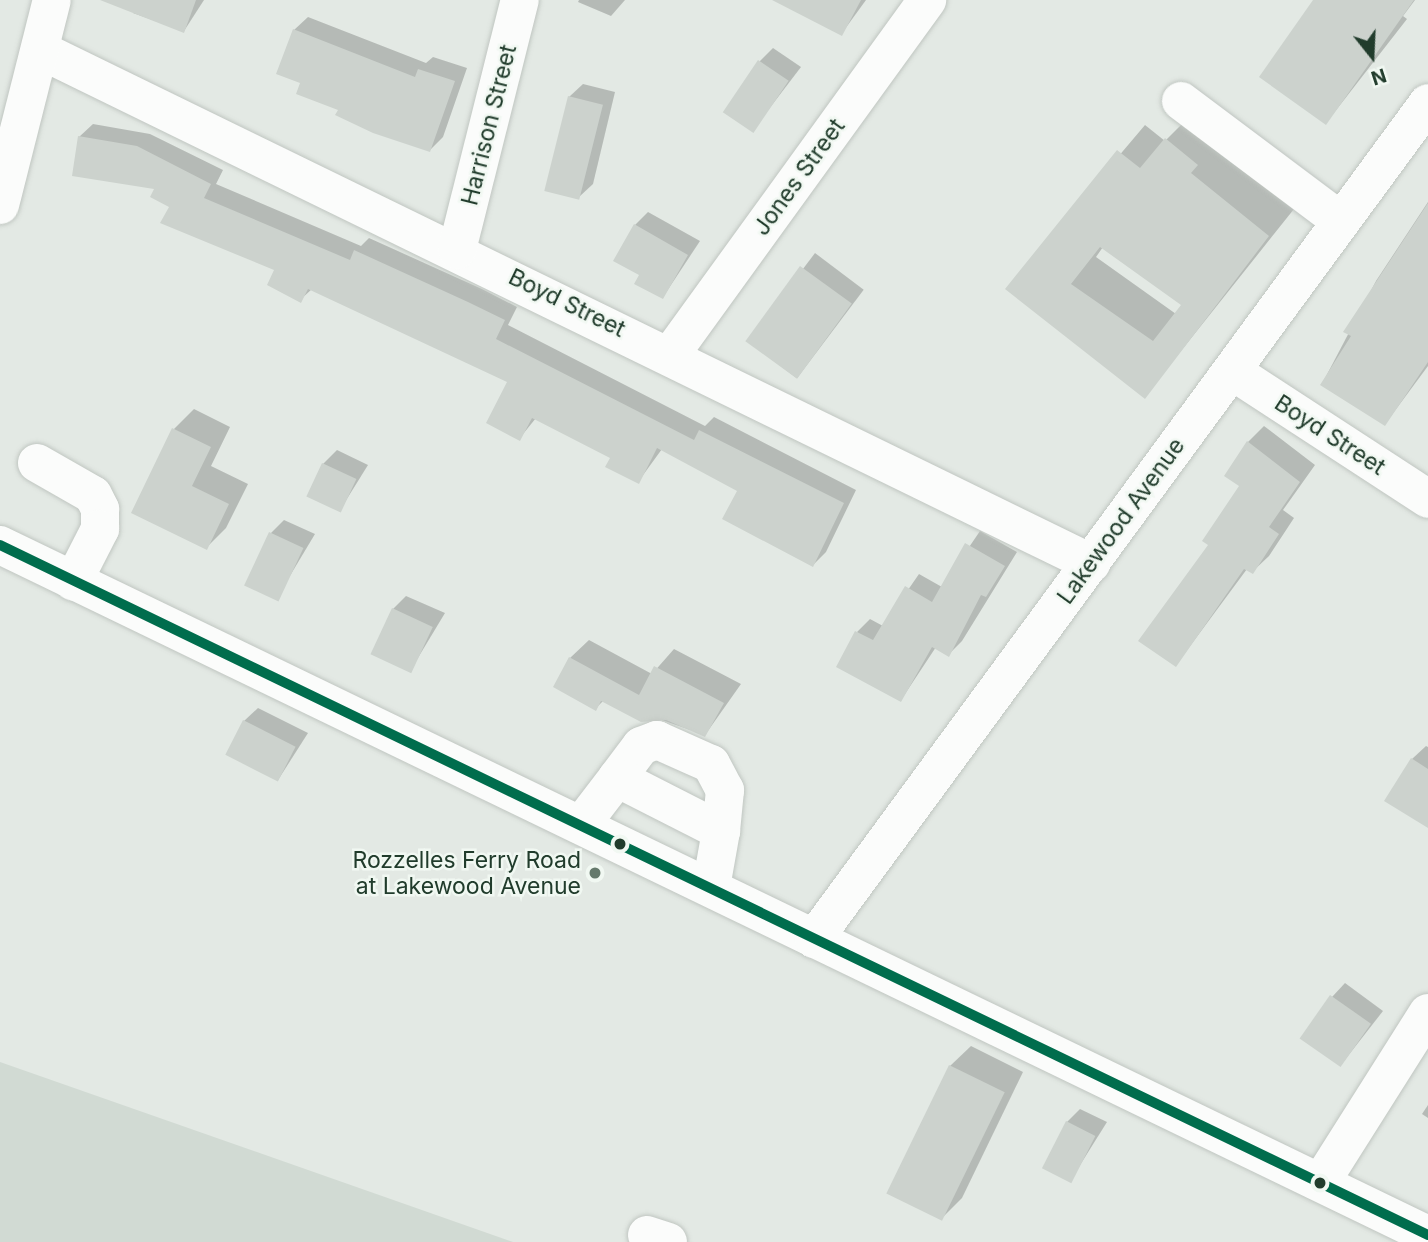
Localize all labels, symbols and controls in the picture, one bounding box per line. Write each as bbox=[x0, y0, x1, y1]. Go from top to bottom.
north arrow bbox=[1337, 21, 1407, 91]
street label: Harrison Street bbox=[456, 42, 522, 208]
text: N bbox=[1368, 63, 1389, 90]
street label: Jones Street bbox=[747, 113, 851, 241]
street label: Boyd Street bbox=[504, 263, 630, 343]
street label: Boyd Street bbox=[1270, 389, 1390, 481]
street label: Lakewood Avenue bbox=[1052, 433, 1190, 609]
unlabelled marker bbox=[613, 837, 627, 851]
place label: Rozzelles Ferry Road at Lakewood Avenue bbox=[352, 846, 581, 900]
marker: Rozzelles Ferry Road at Lakewood Avenue bbox=[587, 865, 603, 881]
unlabelled marker bbox=[1313, 1176, 1327, 1190]

